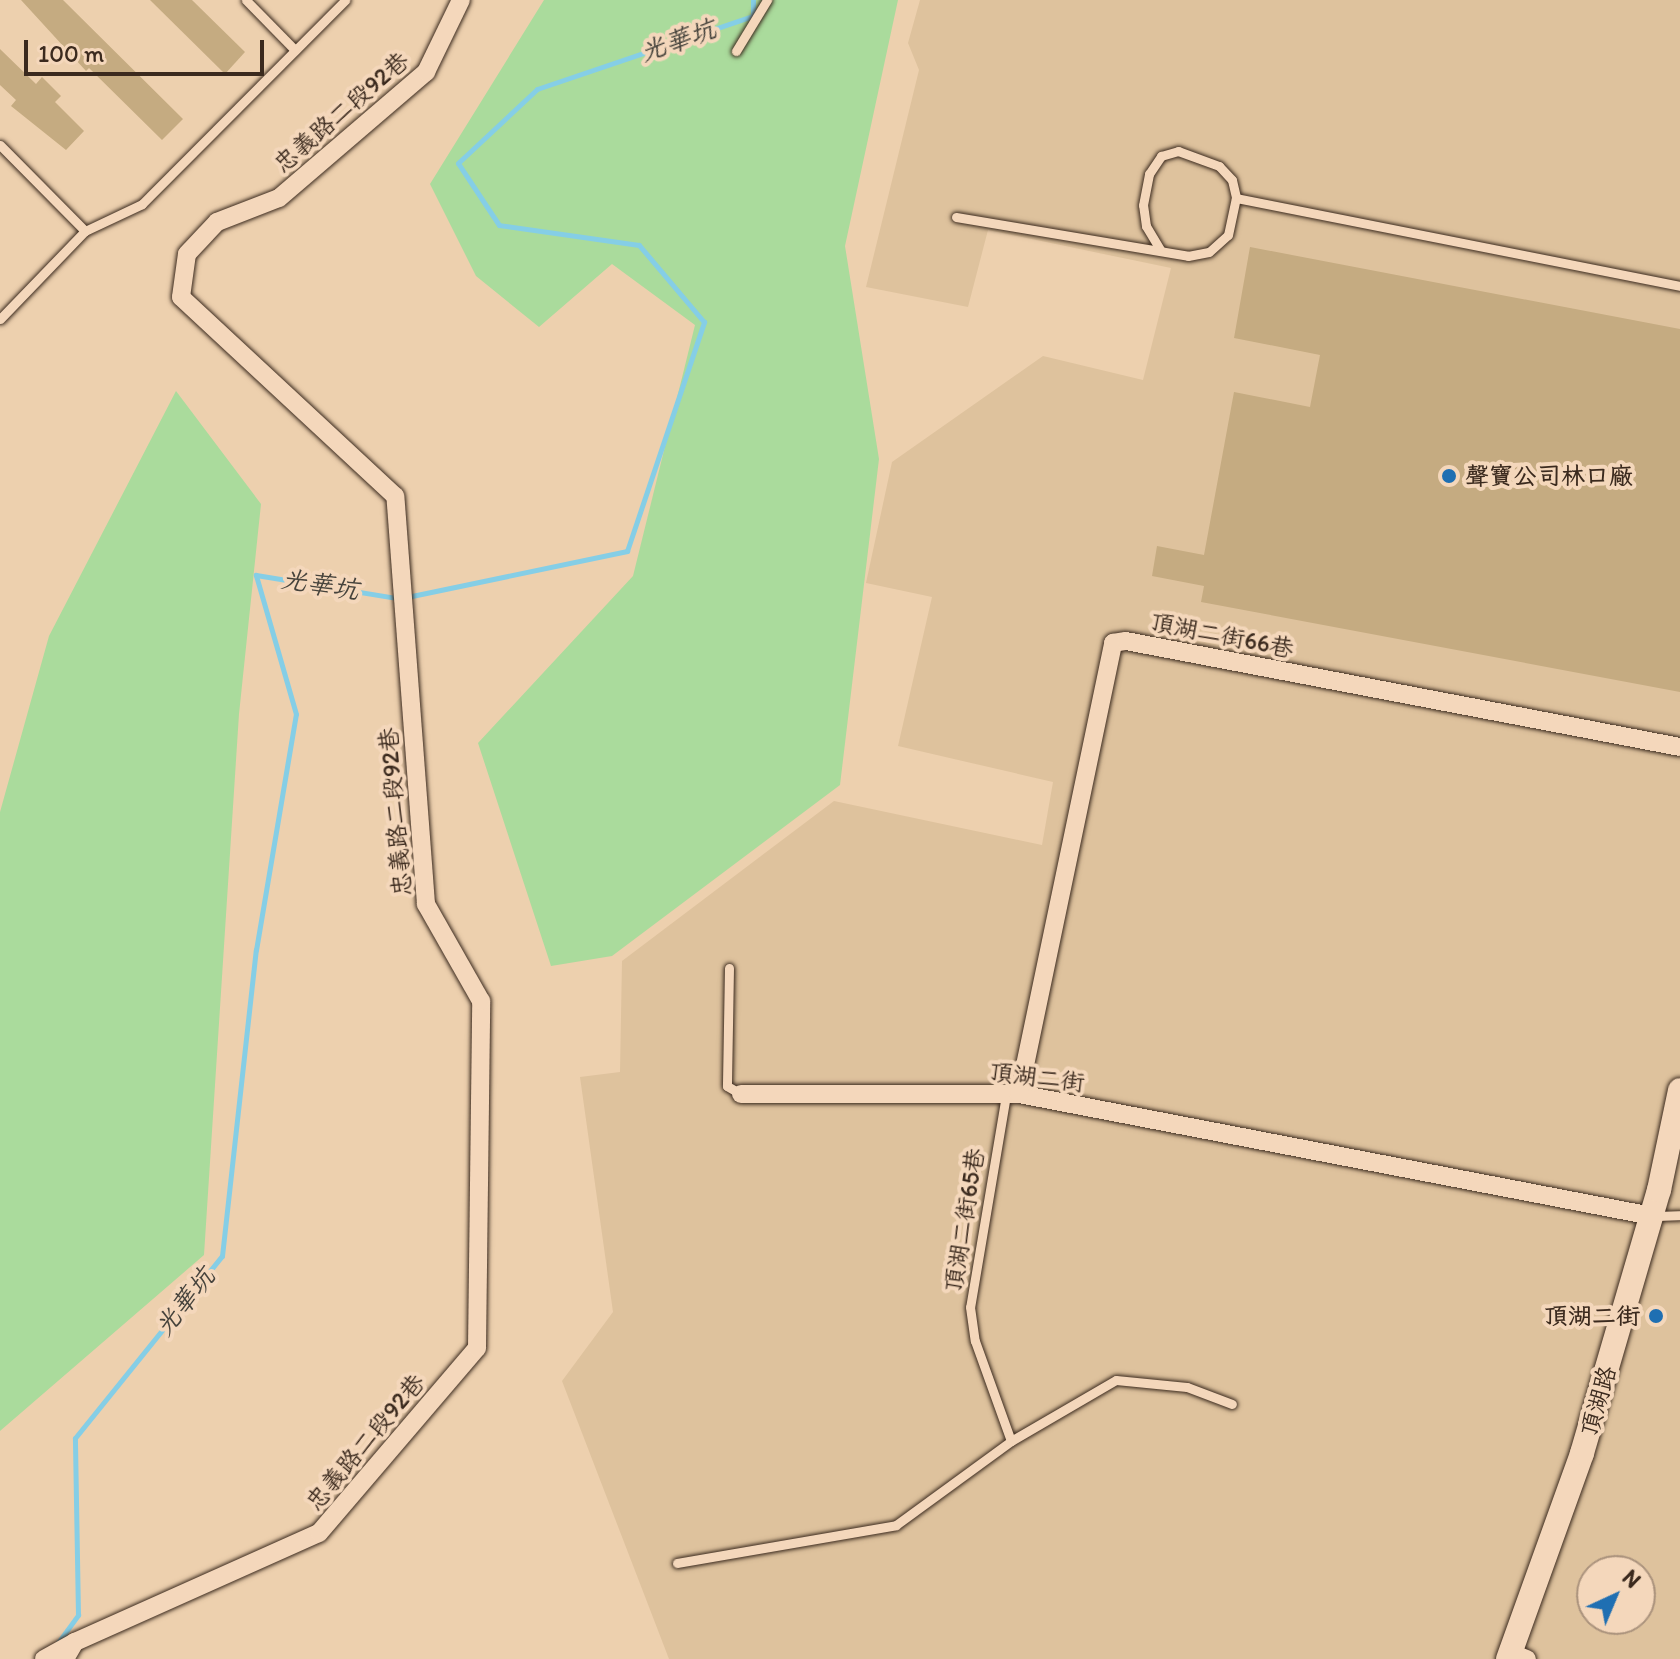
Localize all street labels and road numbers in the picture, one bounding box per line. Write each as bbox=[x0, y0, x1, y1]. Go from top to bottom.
street label: 忠義路二段92巷 bbox=[268, 46, 414, 178]
street label: 頂湖二街66巷 bbox=[1148, 607, 1296, 663]
street label: 忠義路二段92巷 bbox=[373, 726, 417, 898]
street label: 頂湖二街 bbox=[988, 1057, 1086, 1097]
street label: 頂湖二街65巷 bbox=[938, 1146, 990, 1294]
street label: 頂湖路 bbox=[1574, 1362, 1622, 1440]
street label: 忠義路二段92巷 bbox=[300, 1368, 430, 1516]

